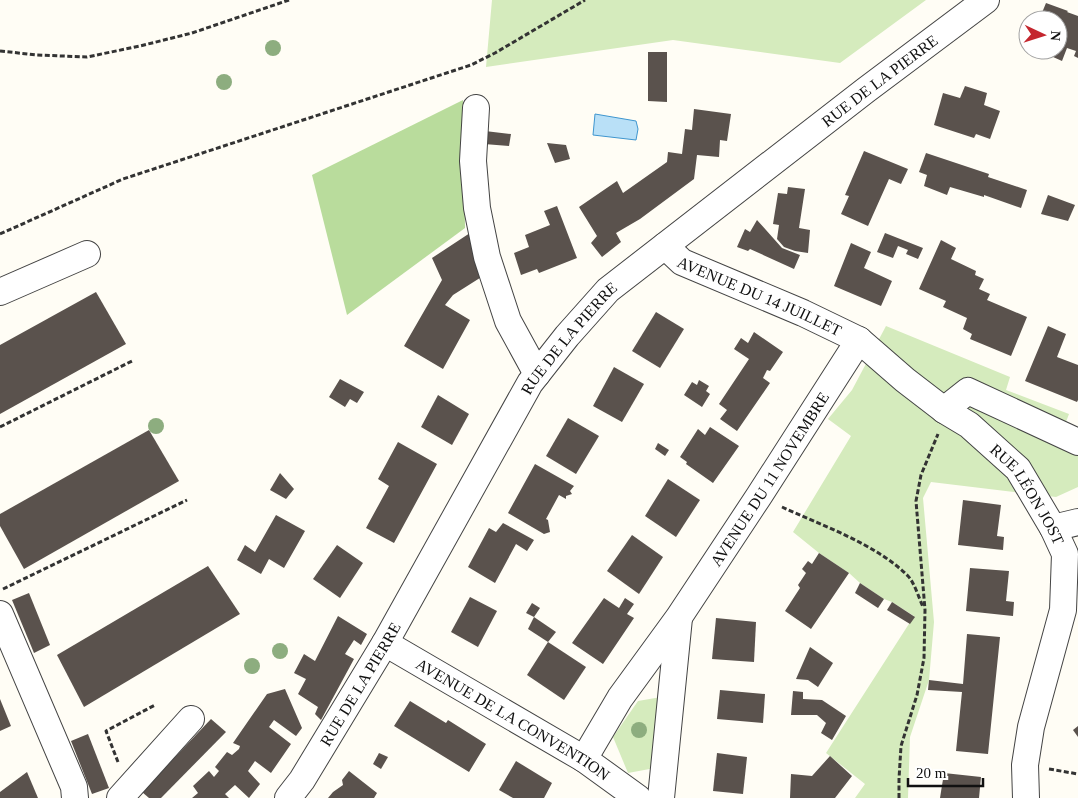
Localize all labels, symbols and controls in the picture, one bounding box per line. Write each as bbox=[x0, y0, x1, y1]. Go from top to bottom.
north arrow bbox=[1018, 10, 1068, 60]
text: N bbox=[1048, 30, 1063, 41]
street label: RUE DE LA PIERRE bbox=[818, 31, 941, 130]
street label: AVENUE DU 14 JUILLET bbox=[675, 253, 845, 339]
street label: RUE DE LA PIERRE bbox=[517, 278, 620, 397]
street label: AVENUE DU 11 NOVEMBRE bbox=[707, 389, 832, 569]
street label: RUE LÉON JOST bbox=[987, 440, 1068, 547]
street label: RUE DE LA PIERRE bbox=[316, 619, 403, 749]
street label: AVENUE DE LA CONVENTION bbox=[413, 655, 614, 784]
scale bar bbox=[908, 756, 983, 788]
text: 20 m bbox=[916, 765, 947, 781]

